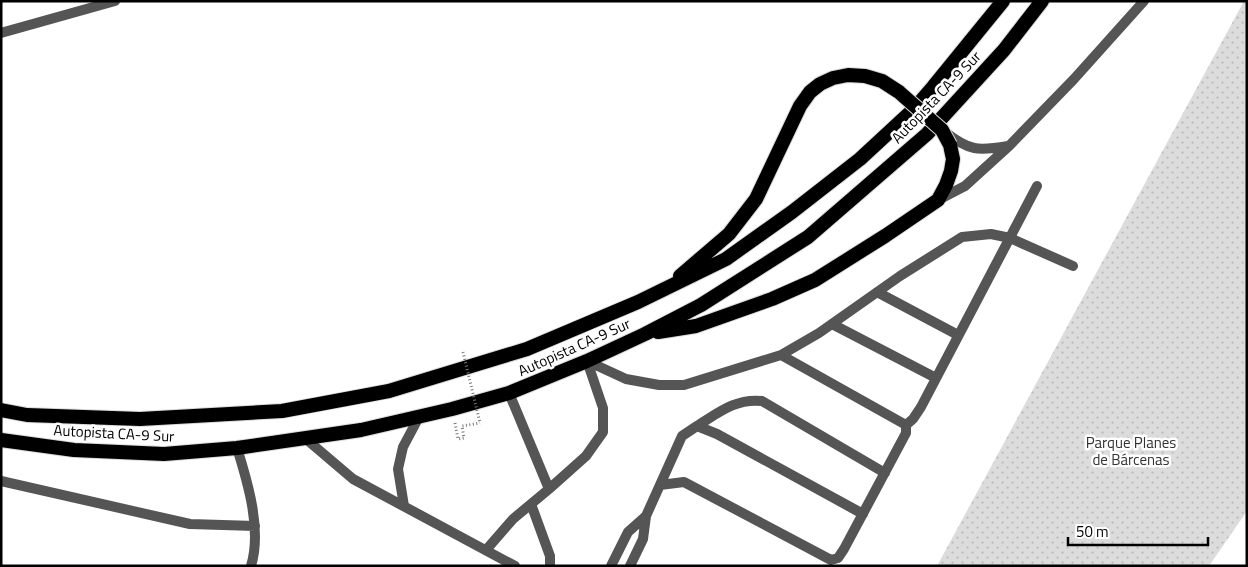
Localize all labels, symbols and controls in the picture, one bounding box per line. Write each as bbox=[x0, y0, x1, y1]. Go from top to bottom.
street label: Autopista CA-9 Sur bbox=[886, 46, 986, 148]
street label: Autopista CA-9 Sur bbox=[514, 312, 634, 382]
street label: Autopista CA-9 Sur bbox=[53, 418, 175, 448]
park label: Parque Planes de Bárcenas bbox=[1086, 431, 1176, 471]
scale bar bbox=[1068, 514, 1208, 546]
text: 50 m bbox=[1076, 520, 1109, 543]

